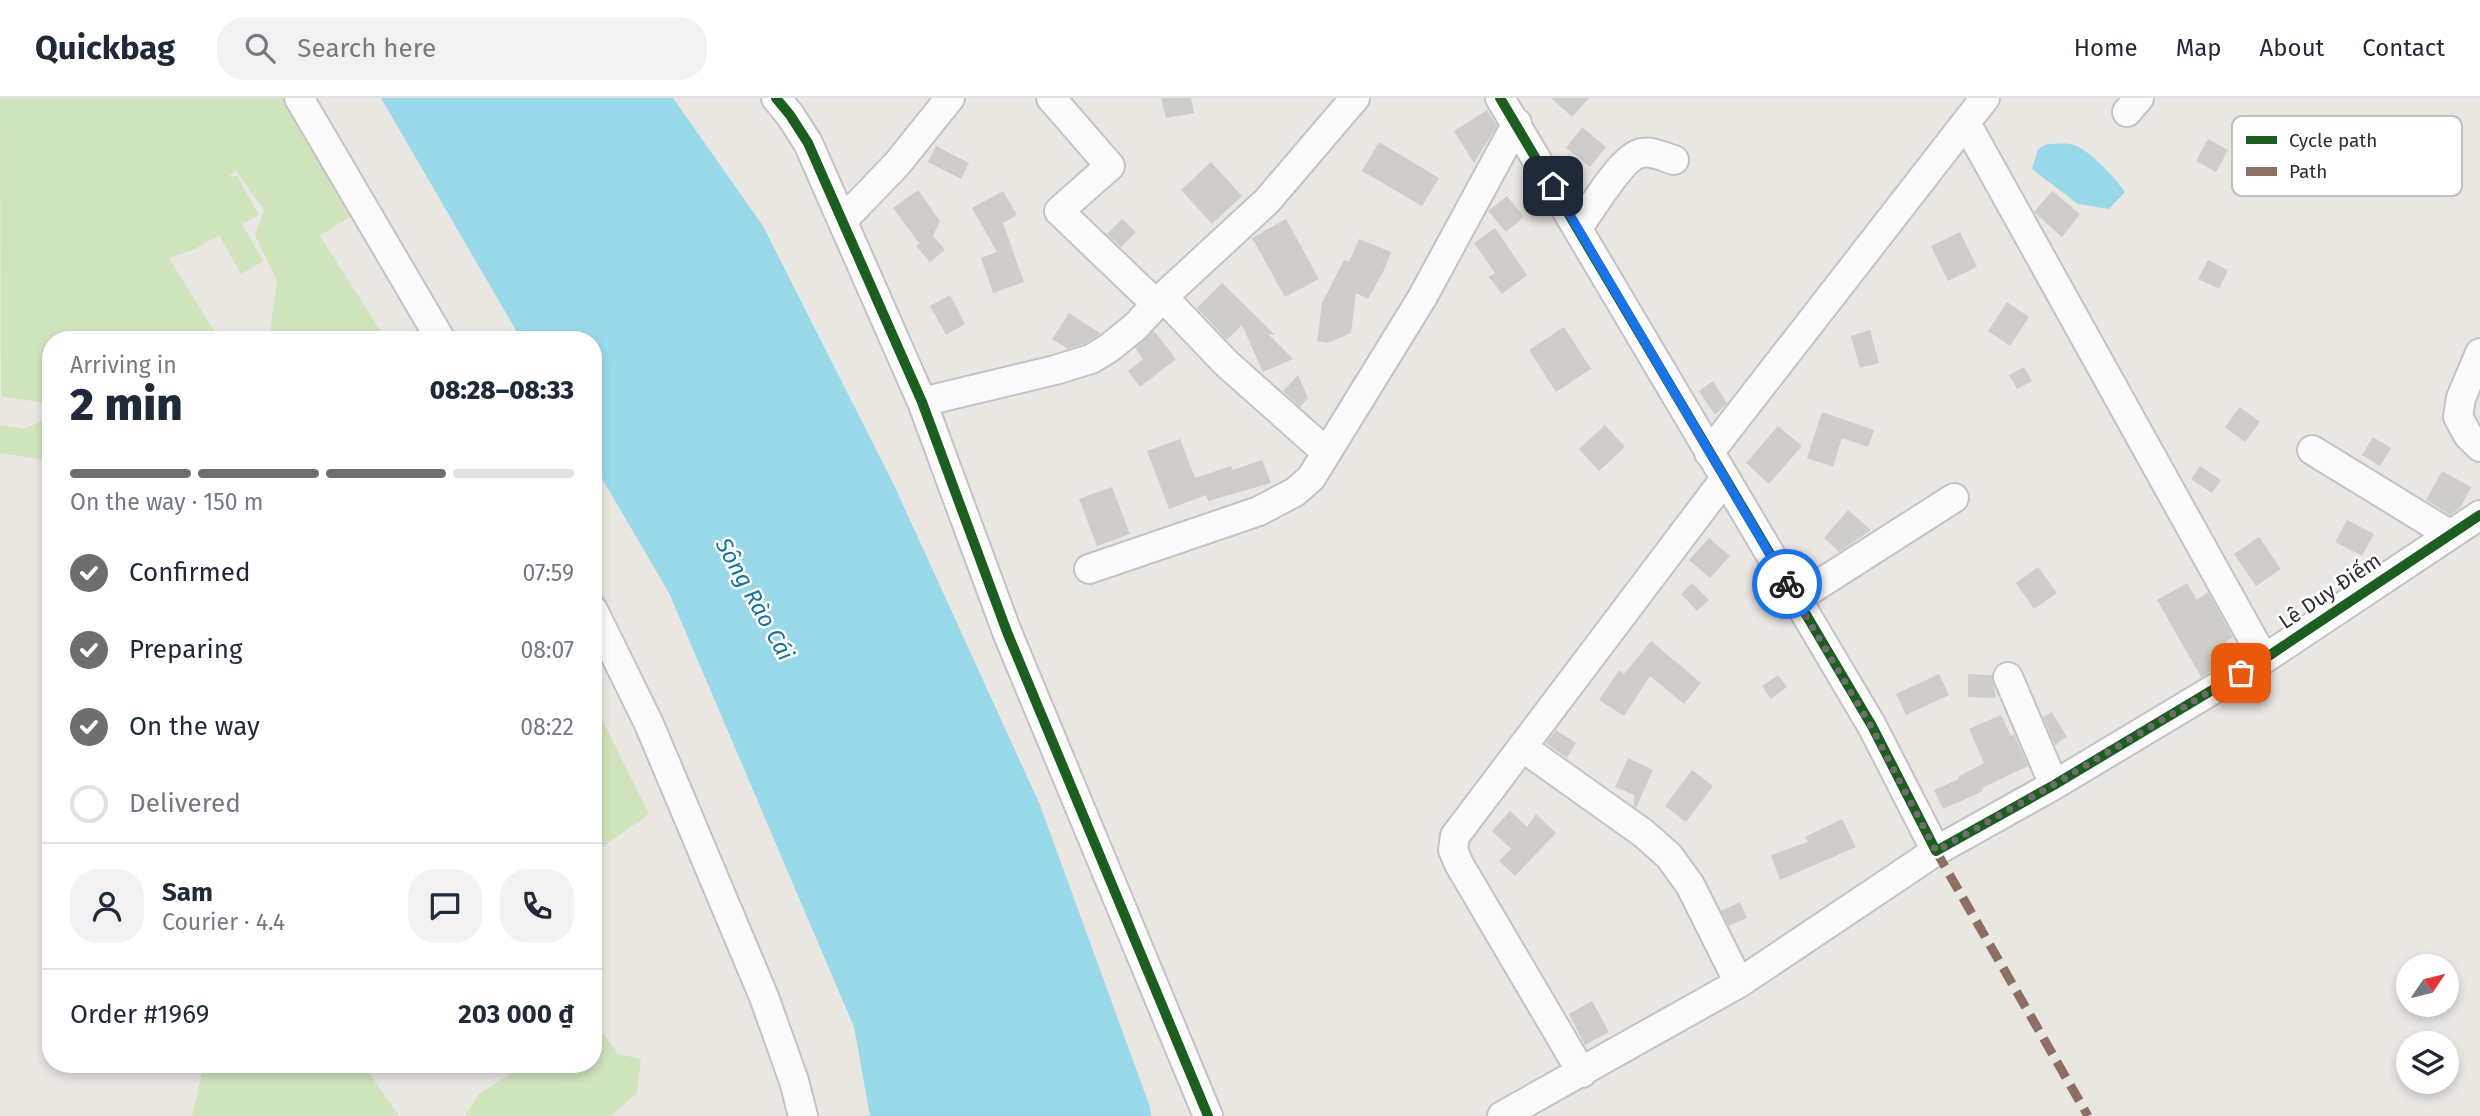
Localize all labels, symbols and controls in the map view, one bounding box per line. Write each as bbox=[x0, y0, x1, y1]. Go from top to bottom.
search box bbox=[217, 17, 707, 80]
text: Quickbag bbox=[35, 28, 175, 68]
icon: search bbox=[241, 29, 279, 67]
text: Search here bbox=[297, 33, 436, 64]
text: Home bbox=[2074, 34, 2138, 62]
text: Map bbox=[2176, 34, 2222, 62]
text: About bbox=[2260, 34, 2324, 62]
text: Contact bbox=[2362, 34, 2445, 62]
legend bbox=[2232, 116, 2462, 196]
text: Cycle path bbox=[2289, 129, 2377, 152]
pin bbox=[1523, 156, 1583, 216]
text: Path bbox=[2289, 160, 2327, 183]
icon: home bbox=[1534, 167, 1572, 205]
text: Arriving in bbox=[70, 351, 177, 379]
text: 08:28–08:33 bbox=[430, 375, 574, 406]
text: 2 min bbox=[70, 377, 183, 432]
text: On the way · 150 m bbox=[70, 488, 263, 516]
water label: Sông Rào Cái bbox=[709, 532, 800, 666]
street label: Lê Duy Điếm bbox=[2274, 547, 2386, 635]
courier bbox=[1752, 549, 1822, 619]
icon: check bbox=[70, 554, 108, 592]
text: Confirmed bbox=[129, 557, 250, 588]
text: 07:59 bbox=[523, 559, 574, 587]
icon: bike bbox=[1768, 565, 1806, 603]
icon: check bbox=[70, 631, 108, 669]
text: Preparing bbox=[129, 634, 242, 665]
text: 08:07 bbox=[520, 636, 574, 664]
pin bbox=[2211, 643, 2271, 703]
icon: bag bbox=[2222, 654, 2260, 692]
icon: check bbox=[70, 708, 108, 746]
text: On the way bbox=[129, 711, 260, 742]
text: 08:22 bbox=[520, 713, 574, 741]
text: Delivered bbox=[129, 788, 241, 819]
button: person bbox=[70, 869, 144, 943]
button: chat bbox=[408, 869, 482, 943]
button: phone bbox=[500, 869, 574, 943]
text: Sam bbox=[162, 877, 213, 908]
text: Courier · 4.4 bbox=[162, 908, 285, 936]
north arrow bbox=[2396, 954, 2459, 1017]
map controls bbox=[2396, 954, 2459, 1094]
text: Order #1969 bbox=[70, 999, 209, 1030]
text: 203 000 ₫ bbox=[458, 999, 574, 1030]
button: layers bbox=[2396, 1031, 2459, 1094]

